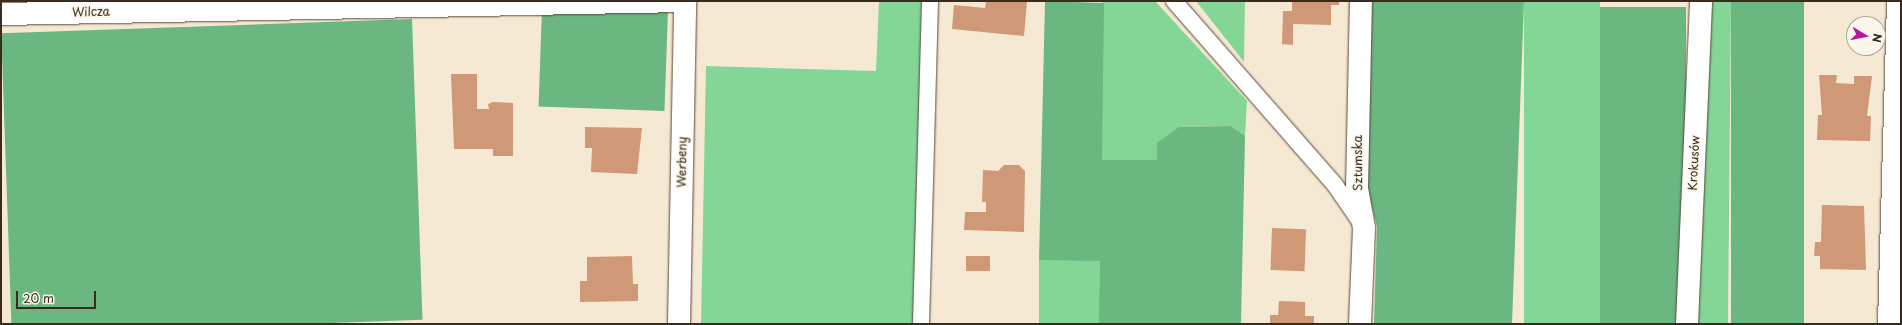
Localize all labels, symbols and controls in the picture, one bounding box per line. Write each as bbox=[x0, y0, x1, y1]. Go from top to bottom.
street label: Wilcza bbox=[72, 4, 110, 20]
north arrow bbox=[1846, 16, 1886, 56]
text: N bbox=[1868, 32, 1886, 44]
street label: Sztumska bbox=[1351, 135, 1365, 191]
street label: Krokusów bbox=[1685, 135, 1703, 191]
street label: Werbeny bbox=[674, 136, 690, 188]
scale bar bbox=[18, 283, 98, 309]
text: 20 m bbox=[23, 289, 54, 307]

